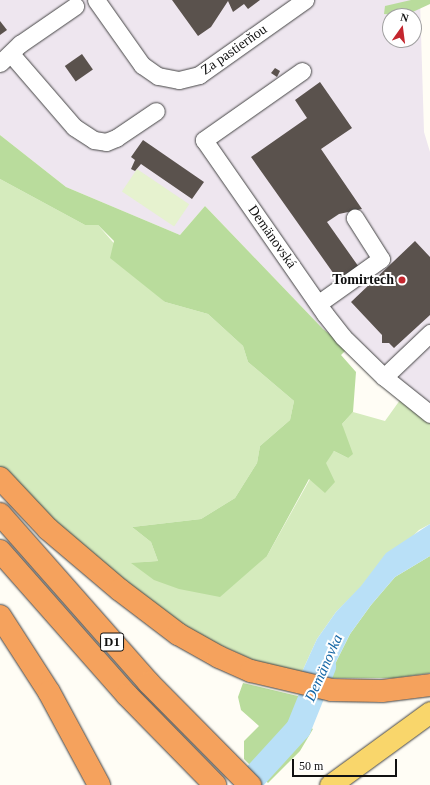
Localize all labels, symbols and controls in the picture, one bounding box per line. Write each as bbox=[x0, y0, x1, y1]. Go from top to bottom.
north arrow bbox=[382, 8, 422, 48]
text: N bbox=[399, 11, 410, 24]
street label: Za pastierňou bbox=[198, 21, 270, 79]
street label: Demänovská bbox=[244, 202, 300, 272]
place label: Tomirtech bbox=[332, 272, 394, 288]
marker: Tomirtech bbox=[397, 275, 407, 285]
road number: D1 bbox=[100, 631, 124, 653]
water label: Demänovka bbox=[301, 632, 347, 704]
scale bar bbox=[294, 751, 399, 777]
text: 50 m bbox=[299, 759, 323, 773]

